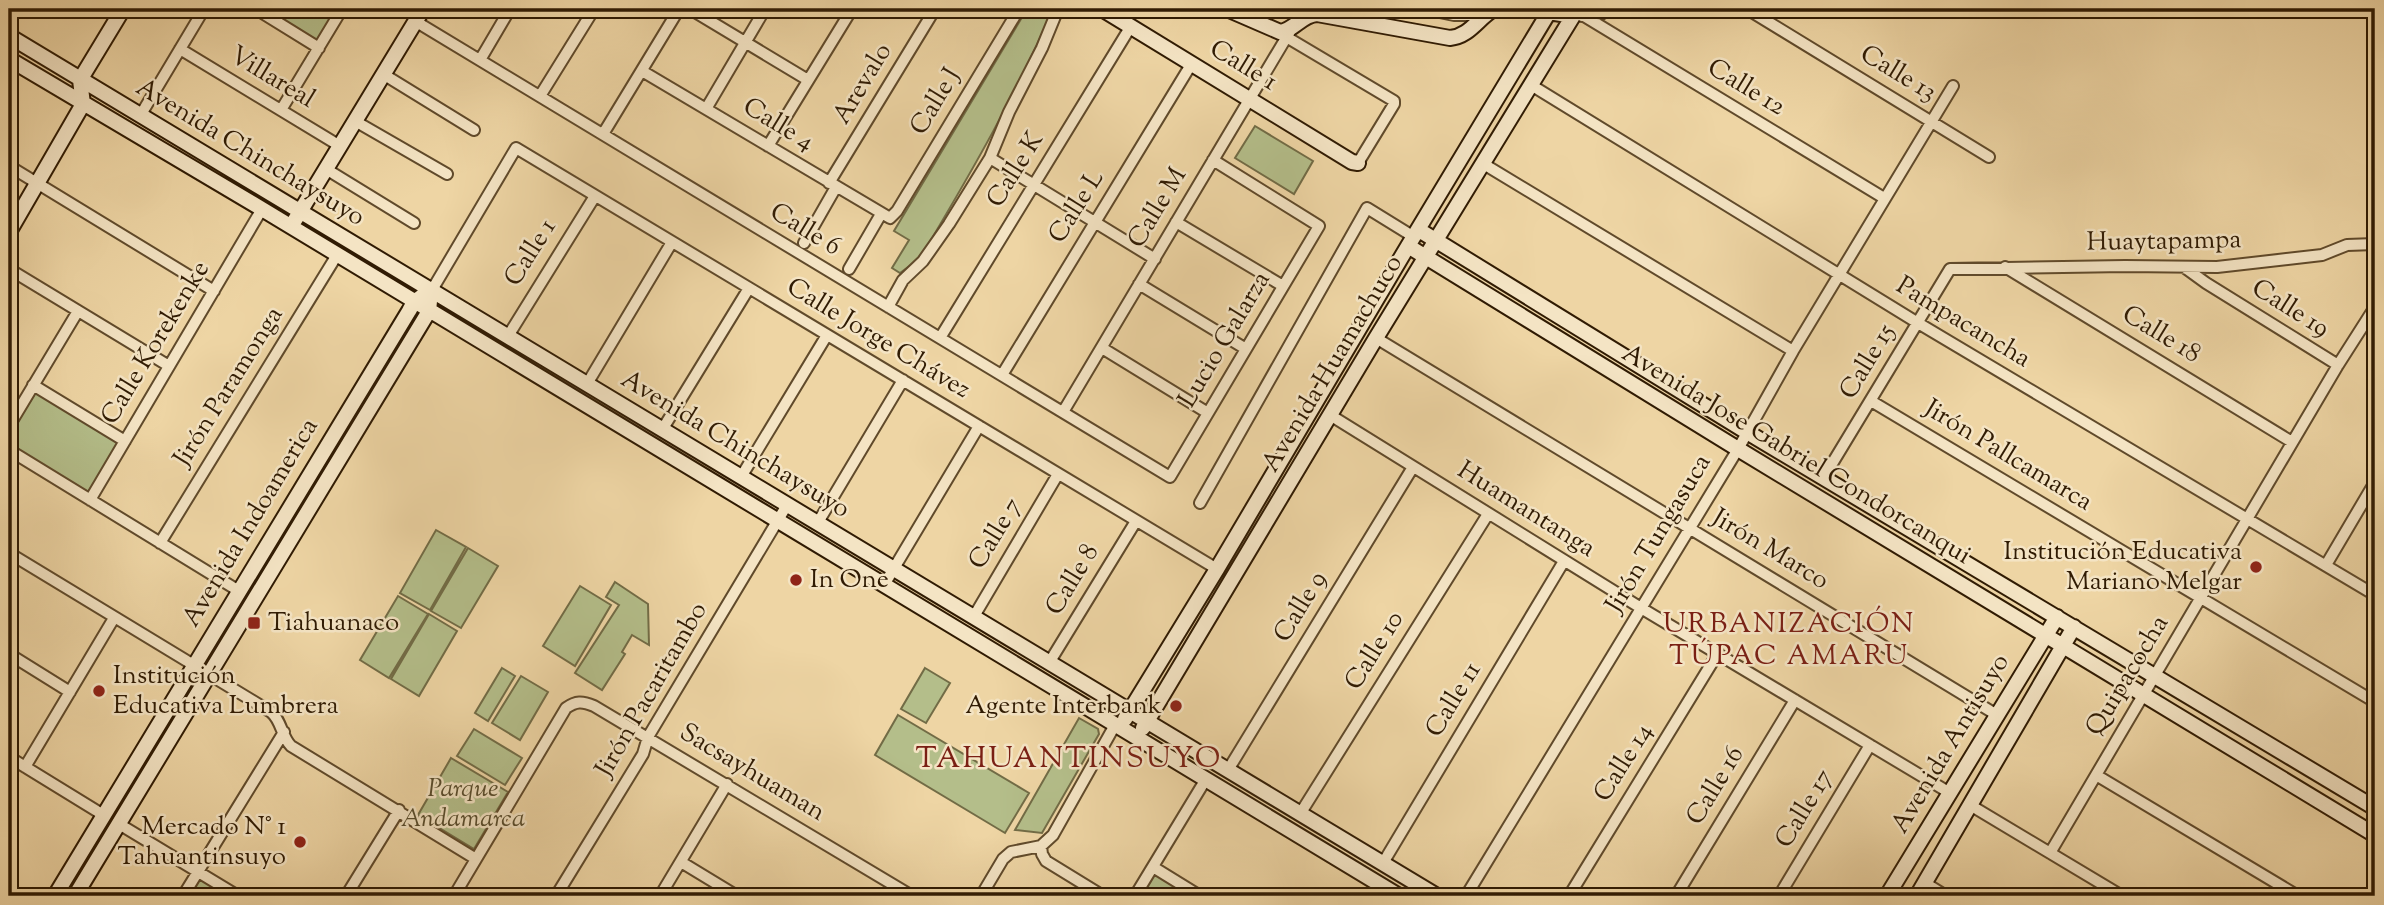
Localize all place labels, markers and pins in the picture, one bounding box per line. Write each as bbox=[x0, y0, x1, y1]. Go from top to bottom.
place label: Institución Educativa Mariano Melgar bbox=[2003, 534, 2242, 601]
marker: Institución Educativa Mariano Melgar bbox=[2248, 559, 2264, 575]
place label: In One bbox=[810, 562, 889, 599]
marker: In One bbox=[788, 572, 804, 588]
place label: Tiahuanaco bbox=[268, 605, 399, 642]
marker: Tiahuanaco bbox=[246, 615, 262, 631]
place label: Institución Educativa Lumbrera bbox=[113, 658, 339, 725]
marker: Institución Educativa Lumbrera bbox=[91, 683, 107, 699]
place label: Agente Interbank bbox=[965, 688, 1162, 725]
marker: Agente Interbank bbox=[1168, 698, 1184, 714]
place label: Mercado N° 1 Tahuantinsuyo bbox=[117, 809, 286, 876]
marker: Mercado N° 1 Tahuantinsuyo bbox=[292, 834, 308, 850]

